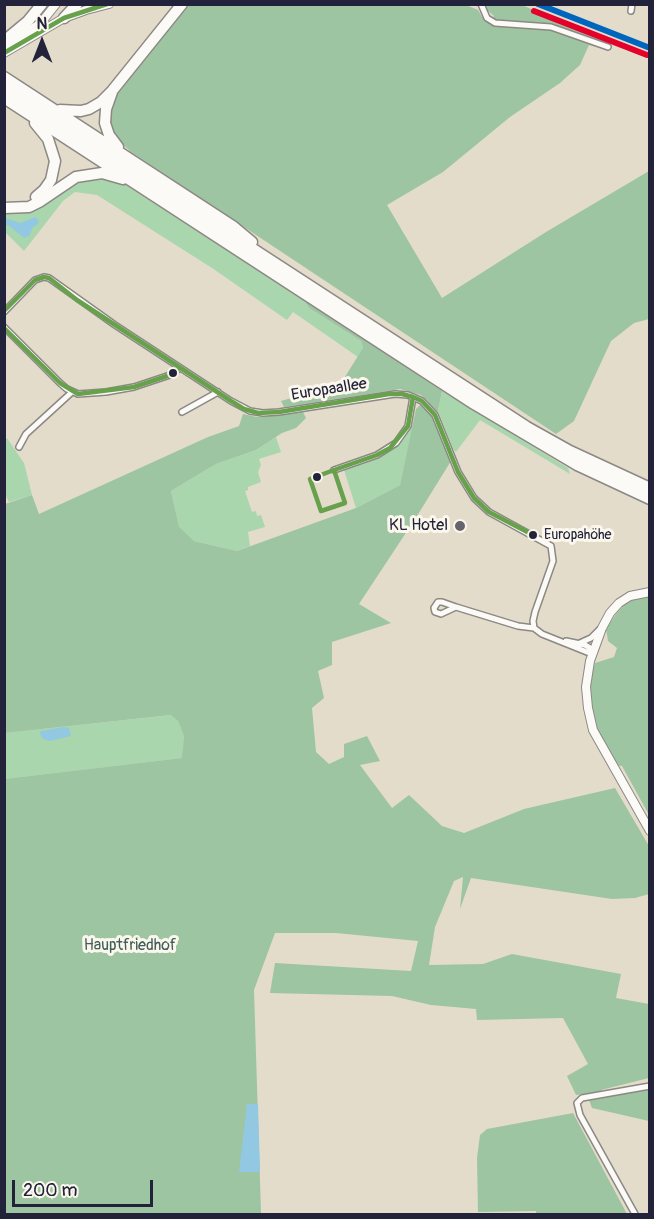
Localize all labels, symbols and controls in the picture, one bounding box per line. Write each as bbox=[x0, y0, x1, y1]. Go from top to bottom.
north arrow bbox=[12, 12, 72, 72]
text: N bbox=[37, 14, 47, 34]
unlabelled marker bbox=[167, 367, 179, 379]
street label: Europaallee bbox=[290, 375, 368, 405]
unlabelled marker bbox=[311, 471, 323, 483]
place label: KL Hotel bbox=[389, 516, 448, 536]
marker: KL Hotel bbox=[453, 519, 467, 533]
place label: Europahöhe bbox=[544, 527, 612, 543]
marker: Europahöhe bbox=[527, 529, 539, 541]
park label: Hauptfriedhof bbox=[84, 936, 176, 956]
scale bar bbox=[15, 1168, 156, 1206]
text: 200 m bbox=[23, 1179, 78, 1202]

